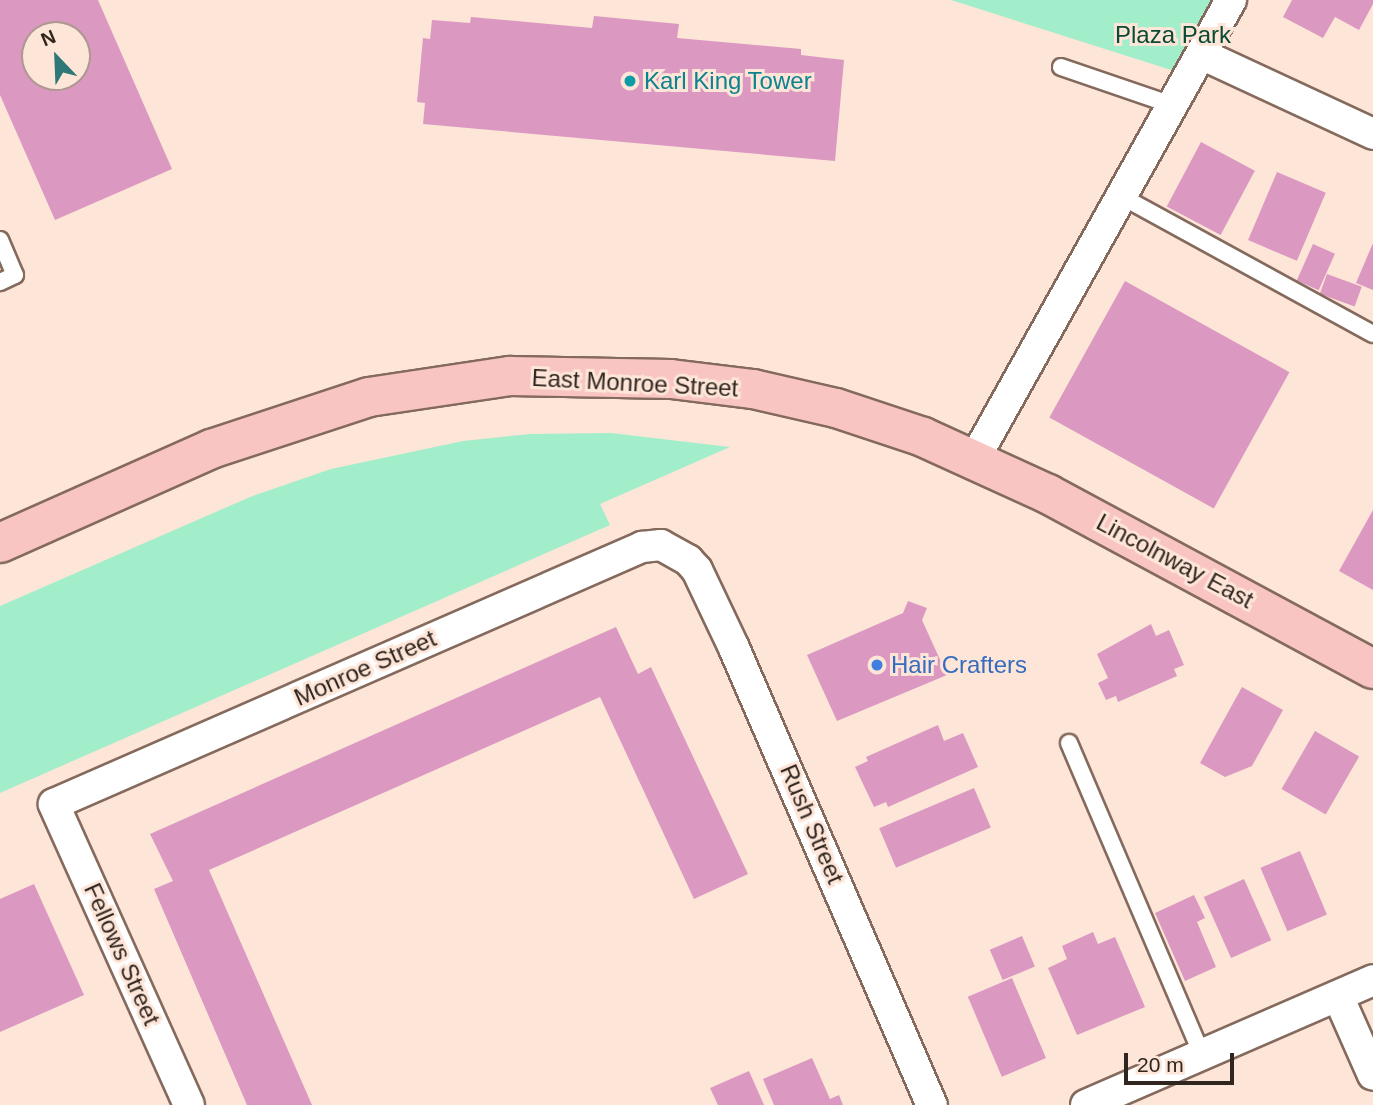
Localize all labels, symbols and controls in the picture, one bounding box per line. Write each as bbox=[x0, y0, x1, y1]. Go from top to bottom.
north arrow bbox=[21, 21, 91, 91]
park label: Plaza Park bbox=[1115, 21, 1231, 49]
text: N bbox=[38, 26, 59, 50]
place label: Karl King Tower bbox=[644, 67, 812, 95]
marker: Karl King Tower bbox=[622, 73, 638, 89]
street label: East Monroe Street bbox=[531, 363, 739, 403]
street label: Lincolnway East bbox=[1092, 508, 1258, 614]
street label: Monroe Street bbox=[290, 624, 440, 712]
place label: Hair Crafters bbox=[891, 651, 1027, 679]
marker: Hair Crafters bbox=[869, 657, 885, 673]
street label: Rush Street bbox=[774, 760, 850, 888]
street label: Fellows Street bbox=[78, 879, 166, 1029]
scale bar bbox=[1128, 1038, 1238, 1082]
text: 20 m bbox=[1137, 1053, 1184, 1076]

